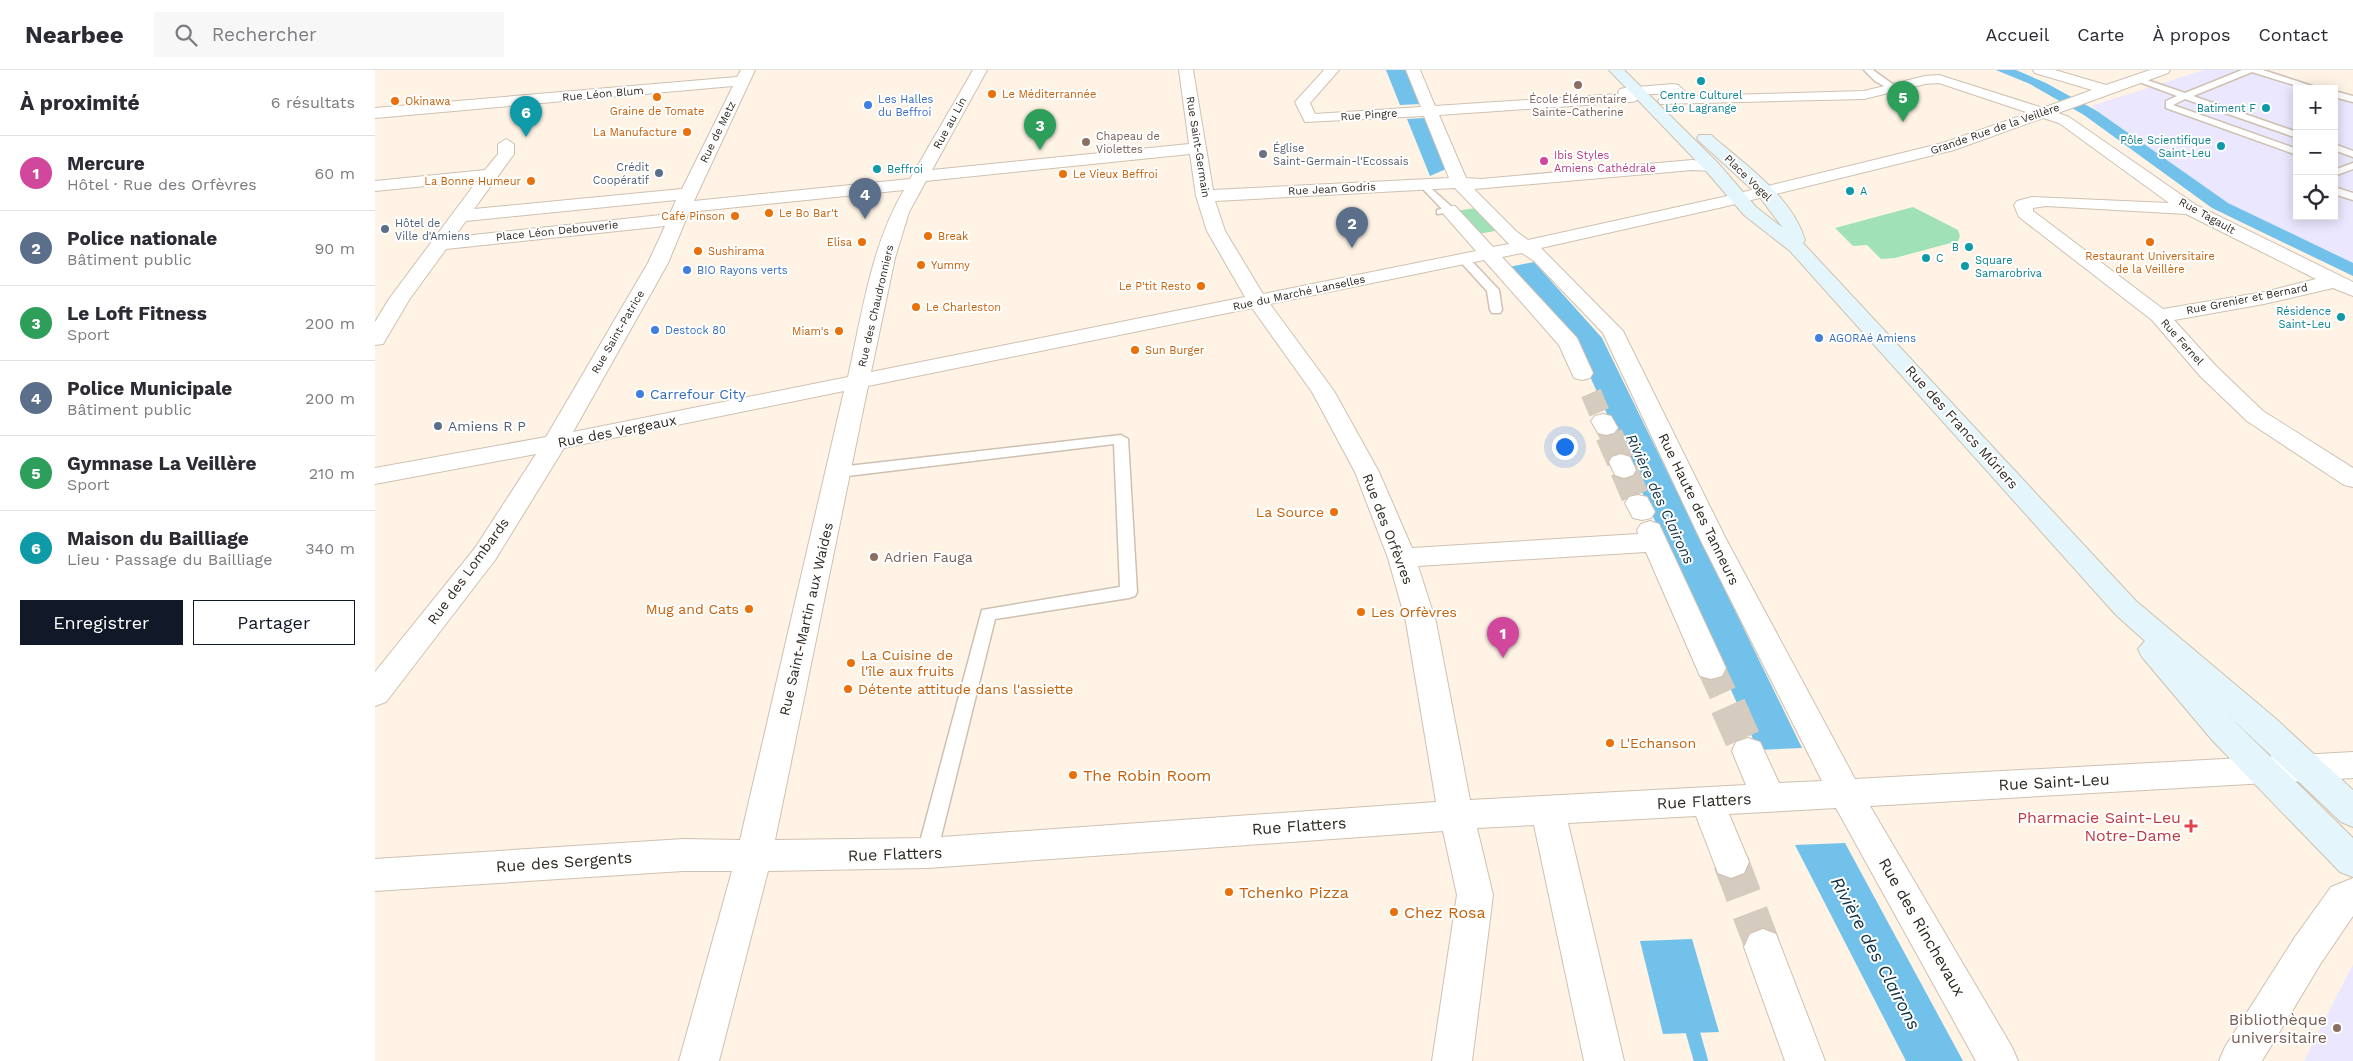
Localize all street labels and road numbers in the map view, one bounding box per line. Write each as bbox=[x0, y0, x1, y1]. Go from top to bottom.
street label: Rue Léon Blum bbox=[562, 84, 644, 104]
street label: Rue au Lin bbox=[930, 95, 970, 151]
street label: Rue Saint-Germain bbox=[1184, 95, 1212, 199]
street label: Rue de Metz bbox=[697, 99, 739, 165]
street label: Grande Rue de la Veillère bbox=[1929, 101, 2061, 157]
street label: Rue Pingre bbox=[1340, 107, 1398, 123]
street label: Place Vogel bbox=[1722, 152, 1775, 204]
street label: Rue Jean Godris bbox=[1288, 180, 1376, 198]
street label: Rue Tagault bbox=[2177, 195, 2238, 237]
street label: Place Léon Debouverie bbox=[495, 218, 619, 244]
street label: Rue des Chaudronniers bbox=[856, 243, 896, 368]
street label: Rue du Marché Lanselles bbox=[1232, 273, 1367, 313]
street label: Rue Grenier et Bernard bbox=[2185, 281, 2309, 317]
street label: Rue Saint-Patrice bbox=[589, 288, 647, 376]
street label: Rue Fernel bbox=[2158, 316, 2207, 368]
street label: Rue des Francs Mûriers bbox=[1902, 362, 2022, 492]
street label: Rue des Vergeaux bbox=[556, 412, 678, 450]
street label: Rue Haute des Tanneurs bbox=[1655, 431, 1743, 587]
street label: Rue des Orfèvres bbox=[1360, 471, 1416, 587]
street label: Rue des Lombards bbox=[424, 515, 512, 627]
street label: Rue Saint-Martin aux Waides bbox=[776, 521, 836, 717]
street label: Rue Saint-Leu bbox=[1998, 770, 2110, 794]
street label: Rue Flatters bbox=[1656, 789, 1752, 813]
street label: Rue Flatters bbox=[1251, 813, 1347, 839]
street label: Rue Flatters bbox=[847, 843, 943, 865]
street label: Rue des Sergents bbox=[495, 848, 633, 876]
street label: Rue des Rinchevaux bbox=[1875, 855, 1969, 999]

